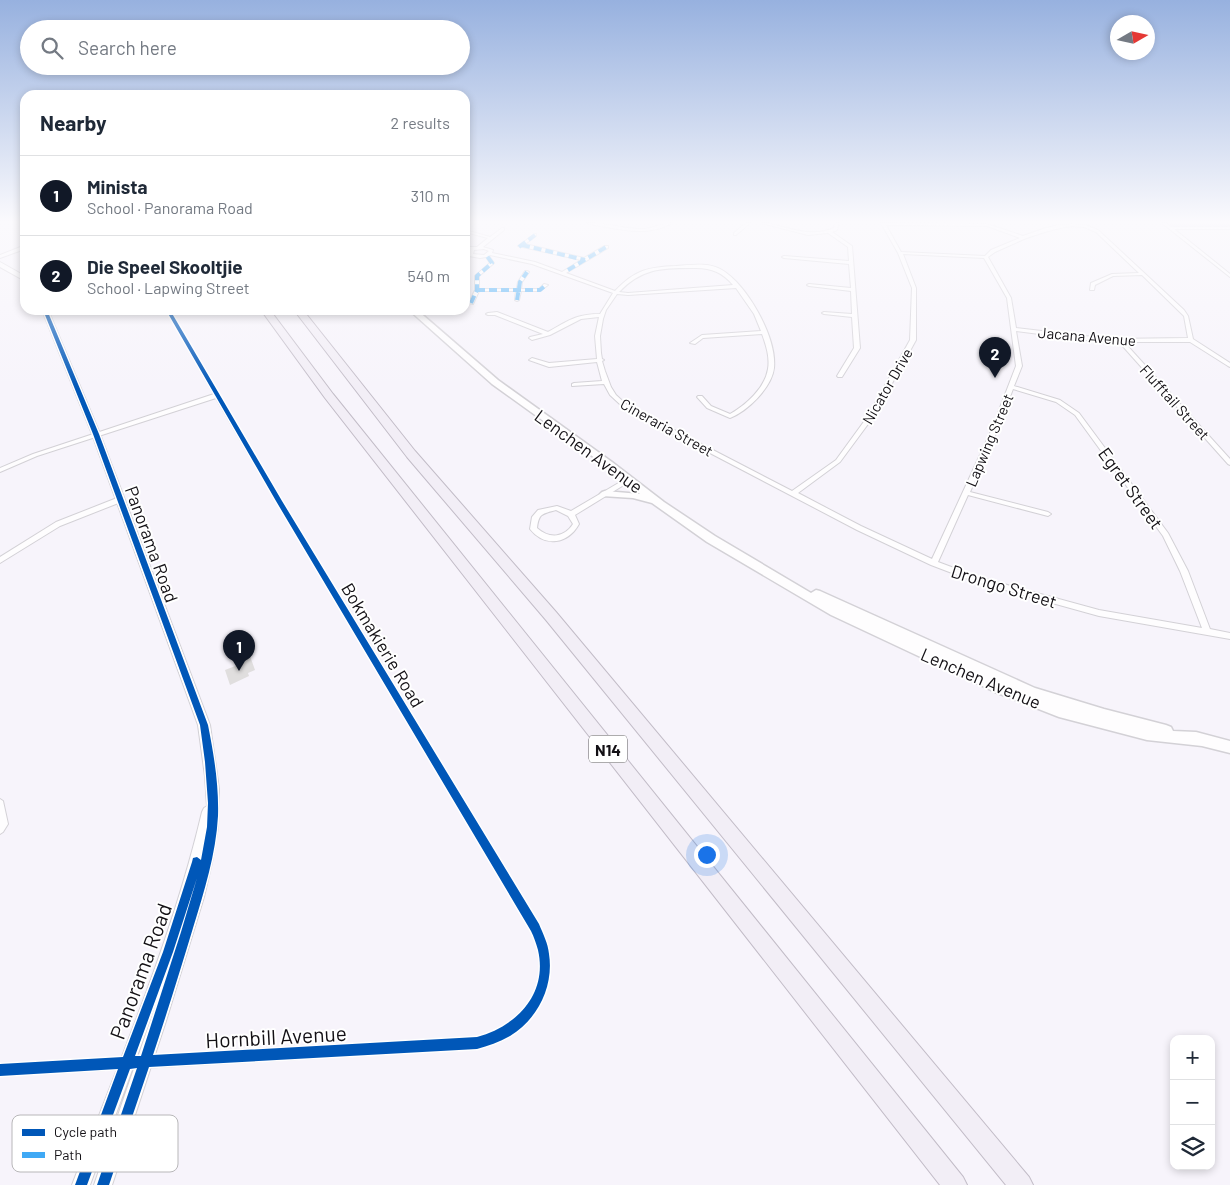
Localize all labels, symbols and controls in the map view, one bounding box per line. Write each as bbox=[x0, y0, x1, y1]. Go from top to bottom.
north arrow bbox=[1110, 15, 1155, 60]
search box bbox=[20, 20, 470, 75]
icon: search bbox=[38, 34, 66, 62]
text: Search here bbox=[78, 36, 177, 59]
text: Nearby bbox=[40, 110, 106, 135]
text: 2 results bbox=[391, 113, 450, 132]
text: Minista bbox=[87, 175, 147, 198]
text: 1 bbox=[53, 186, 59, 205]
text: 310 m bbox=[411, 186, 450, 205]
text: School · Panorama Road bbox=[87, 198, 253, 217]
text: Die Speel Skooltjie bbox=[87, 255, 243, 278]
text: 2 bbox=[52, 266, 60, 285]
text: 540 m bbox=[407, 266, 450, 285]
text: School · Lapwing Street bbox=[87, 278, 250, 297]
street label: Jacana Avenue bbox=[1037, 323, 1137, 349]
pin: 2 bbox=[979, 337, 1011, 378]
street label: Nicator Drive bbox=[858, 345, 916, 427]
street label: Flufftail Street bbox=[1137, 361, 1213, 443]
street label: Lapwing Street bbox=[961, 391, 1017, 489]
street label: Cineraria Street bbox=[618, 394, 716, 460]
street label: Lenchen Avenue bbox=[531, 404, 647, 498]
street label: Egret Street bbox=[1094, 443, 1168, 533]
street label: Panorama Road bbox=[121, 483, 183, 605]
street label: Drongo Street bbox=[949, 560, 1059, 612]
street label: Bokmakierie Road bbox=[337, 579, 429, 711]
pin: 1 bbox=[223, 630, 255, 671]
street label: Lenchen Avenue bbox=[918, 643, 1044, 713]
road number: N14 bbox=[589, 736, 627, 762]
your location bbox=[694, 842, 720, 868]
street label: Panorama Road bbox=[104, 900, 176, 1042]
street label: Hornbill Avenue bbox=[205, 1020, 347, 1052]
map controls bbox=[1170, 1035, 1215, 1170]
button: + bbox=[1170, 1035, 1215, 1080]
button: − bbox=[1170, 1080, 1215, 1125]
legend bbox=[12, 1115, 178, 1172]
text: Cycle path bbox=[54, 1123, 117, 1140]
button: layers bbox=[1170, 1125, 1215, 1170]
text: Path bbox=[54, 1146, 82, 1163]

